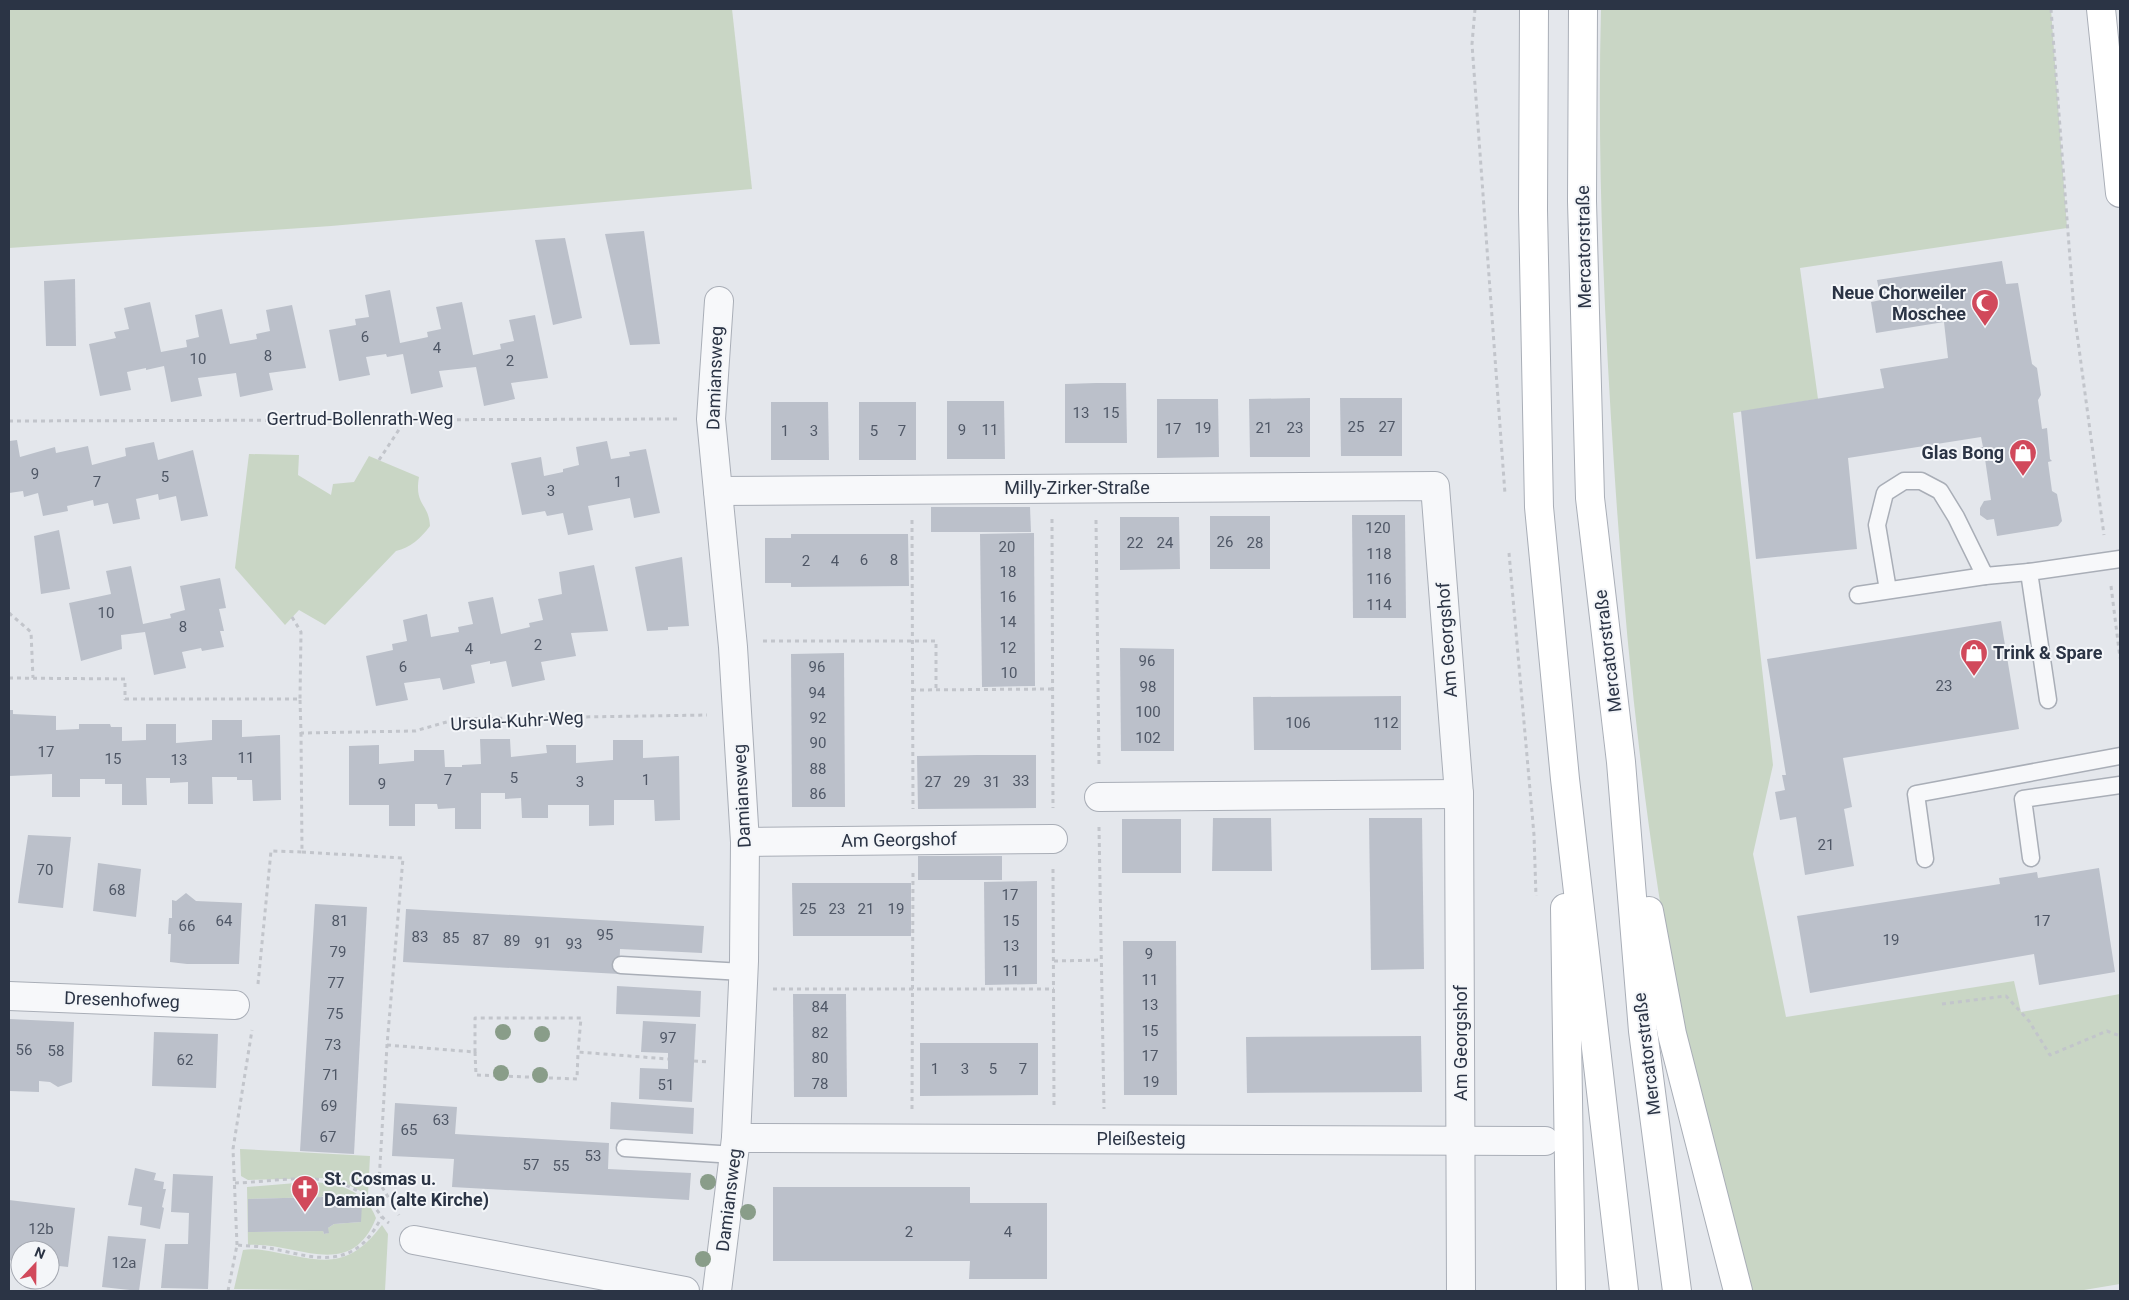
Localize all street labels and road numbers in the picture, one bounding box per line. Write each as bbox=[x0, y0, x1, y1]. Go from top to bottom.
street label: Mercatorstraße bbox=[1572, 185, 1595, 309]
street label: Damiansweg bbox=[702, 326, 727, 430]
street label: Gertrud-Bollenrath-Weg bbox=[267, 408, 453, 429]
street label: Milly-Zirker-Straße bbox=[1004, 477, 1150, 498]
street label: Am Georgshof bbox=[1432, 581, 1461, 699]
street label: Mercatorstraße bbox=[1590, 589, 1625, 714]
street label: Ursula-Kuhr-Weg bbox=[450, 707, 584, 734]
street label: Damiansweg bbox=[728, 744, 755, 848]
street label: Am Georgshof bbox=[841, 828, 958, 851]
street label: Am Georgshof bbox=[1450, 984, 1471, 1101]
street label: Dresenhofweg bbox=[64, 987, 180, 1012]
street label: Mercatorstraße bbox=[1629, 992, 1664, 1117]
street label: Pleißesteig bbox=[1096, 1128, 1186, 1149]
street label: Damiansweg bbox=[712, 1147, 745, 1253]

